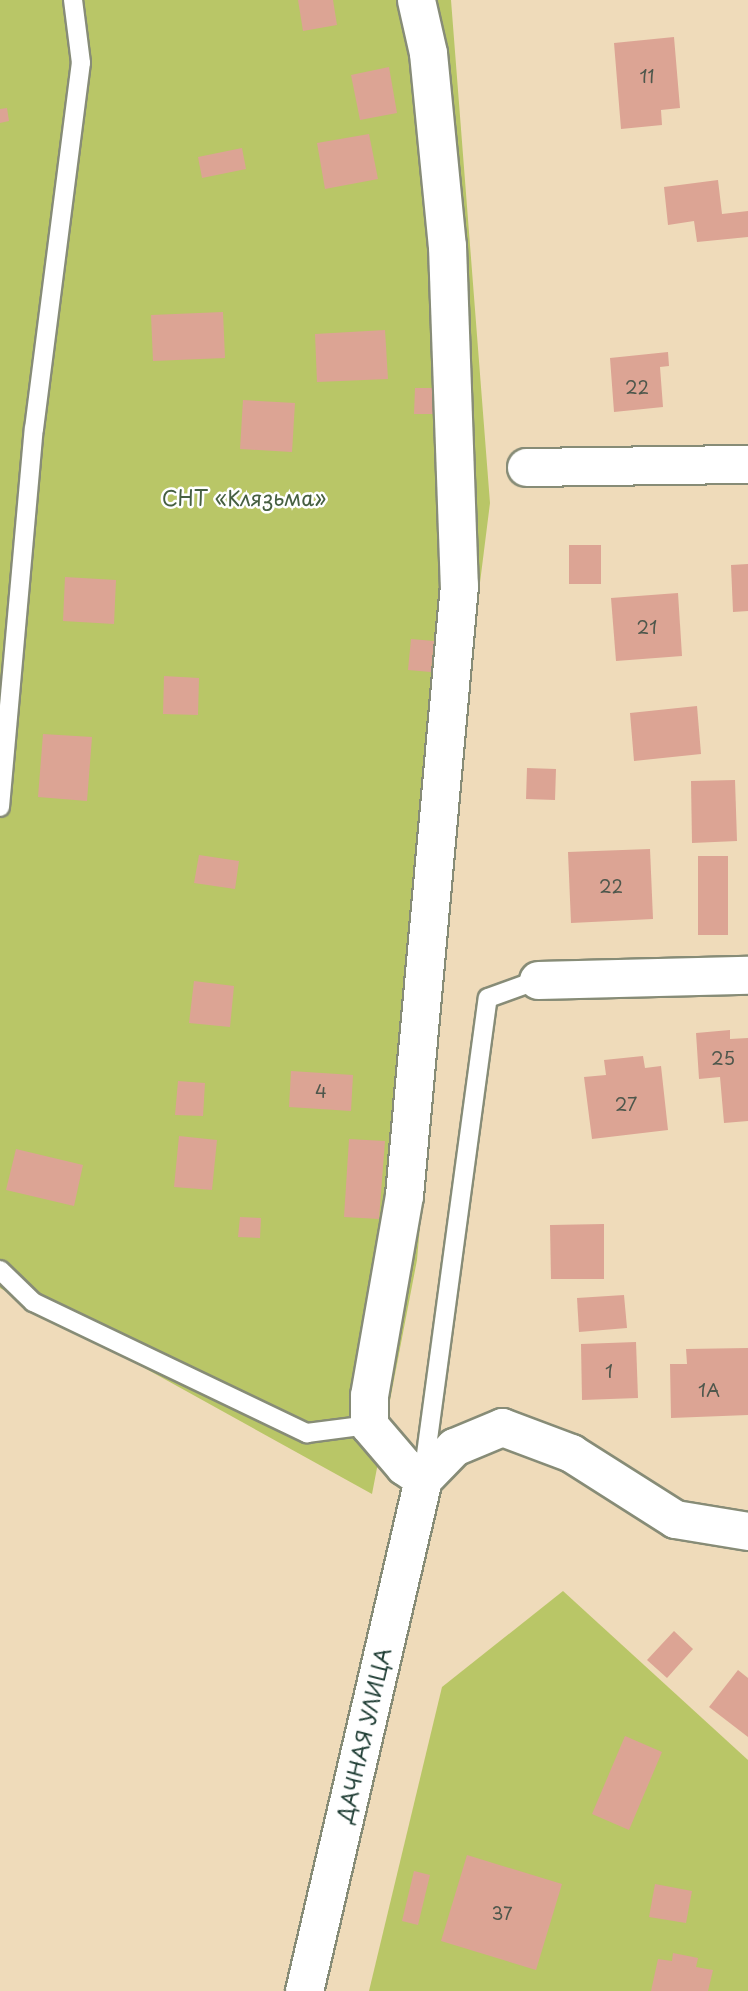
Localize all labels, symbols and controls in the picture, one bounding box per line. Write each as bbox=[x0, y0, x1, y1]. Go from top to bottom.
house number: 11 bbox=[639, 65, 655, 87]
house number: 22 bbox=[625, 376, 649, 398]
park label: СНТ «Клязьма» bbox=[162, 484, 326, 510]
house number: 21 bbox=[637, 616, 657, 638]
house number: 22 bbox=[599, 875, 623, 897]
house number: 25 bbox=[711, 1047, 735, 1069]
house number: 4 bbox=[315, 1080, 327, 1102]
house number: 27 bbox=[615, 1093, 637, 1115]
house number: 1 bbox=[605, 1360, 613, 1382]
house number: 1А bbox=[698, 1379, 720, 1401]
street label: ДАЧНАЯ УЛИЦА bbox=[331, 1645, 395, 1825]
house number: 37 bbox=[491, 1902, 513, 1924]

